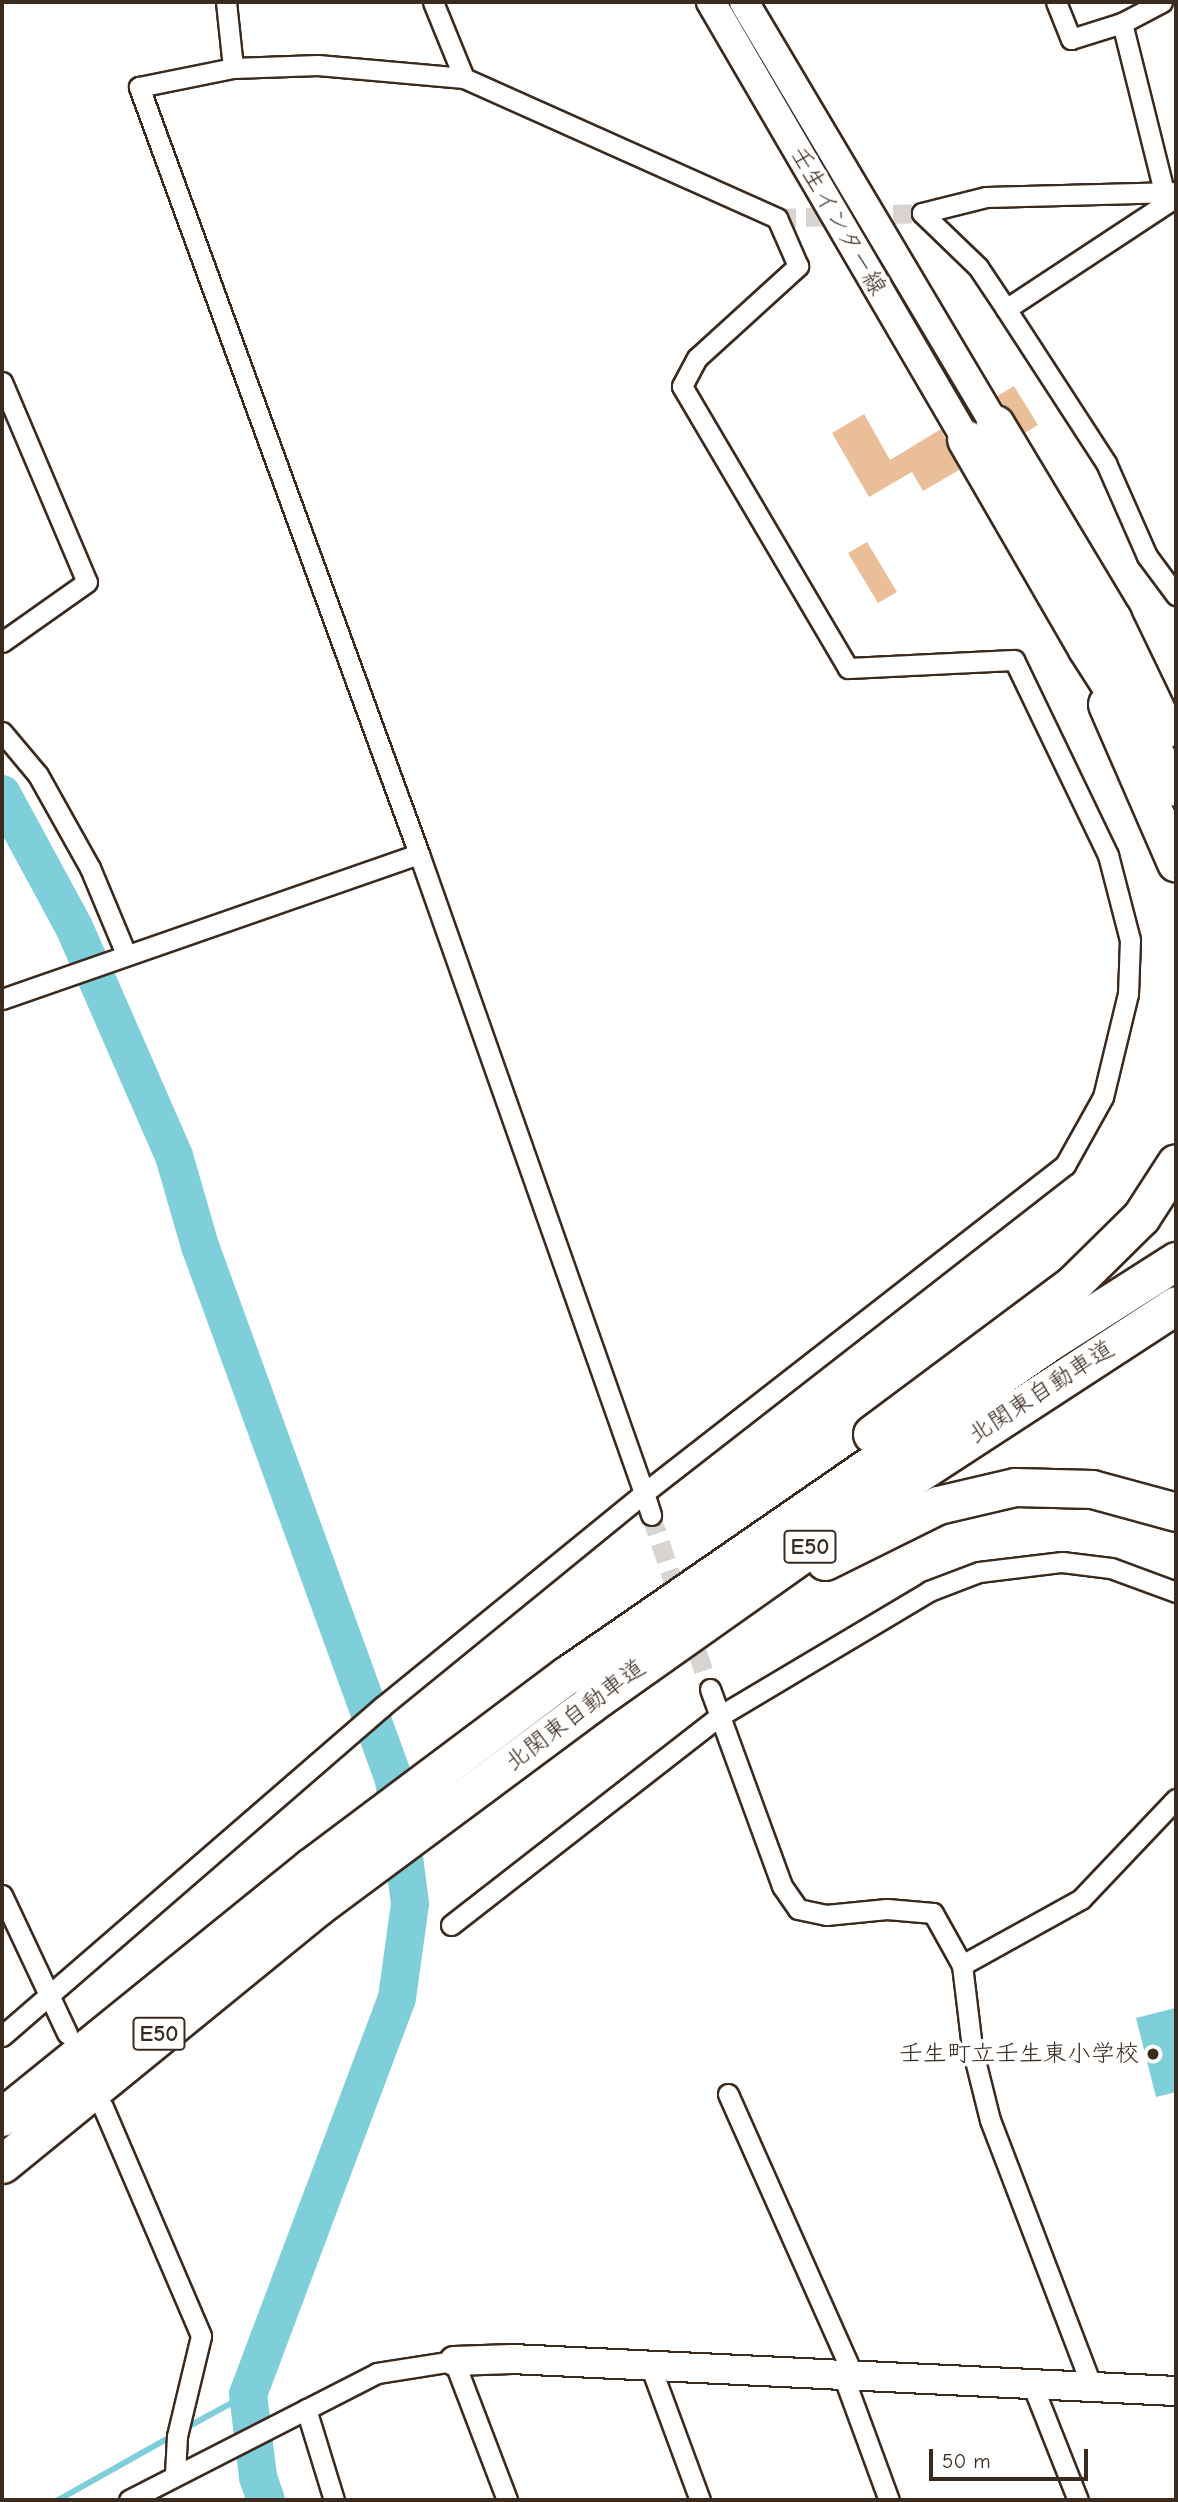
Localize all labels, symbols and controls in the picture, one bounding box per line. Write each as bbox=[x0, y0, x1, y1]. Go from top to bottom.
street label: 壬生インター線 bbox=[784, 141, 892, 301]
street label: 北関東自動車道 bbox=[963, 1334, 1119, 1450]
road number: E50 bbox=[782, 1528, 838, 1566]
street label: 北関東自動車道 bbox=[499, 1653, 651, 1777]
road number: E50 bbox=[131, 2014, 187, 2054]
place label: 壬生町立壬生東小学校 bbox=[899, 2040, 1139, 2068]
marker: 壬生町立壬生東小学校 bbox=[1145, 2046, 1161, 2062]
scale bar bbox=[933, 2436, 1092, 2480]
text: 50 m bbox=[942, 2449, 991, 2473]

